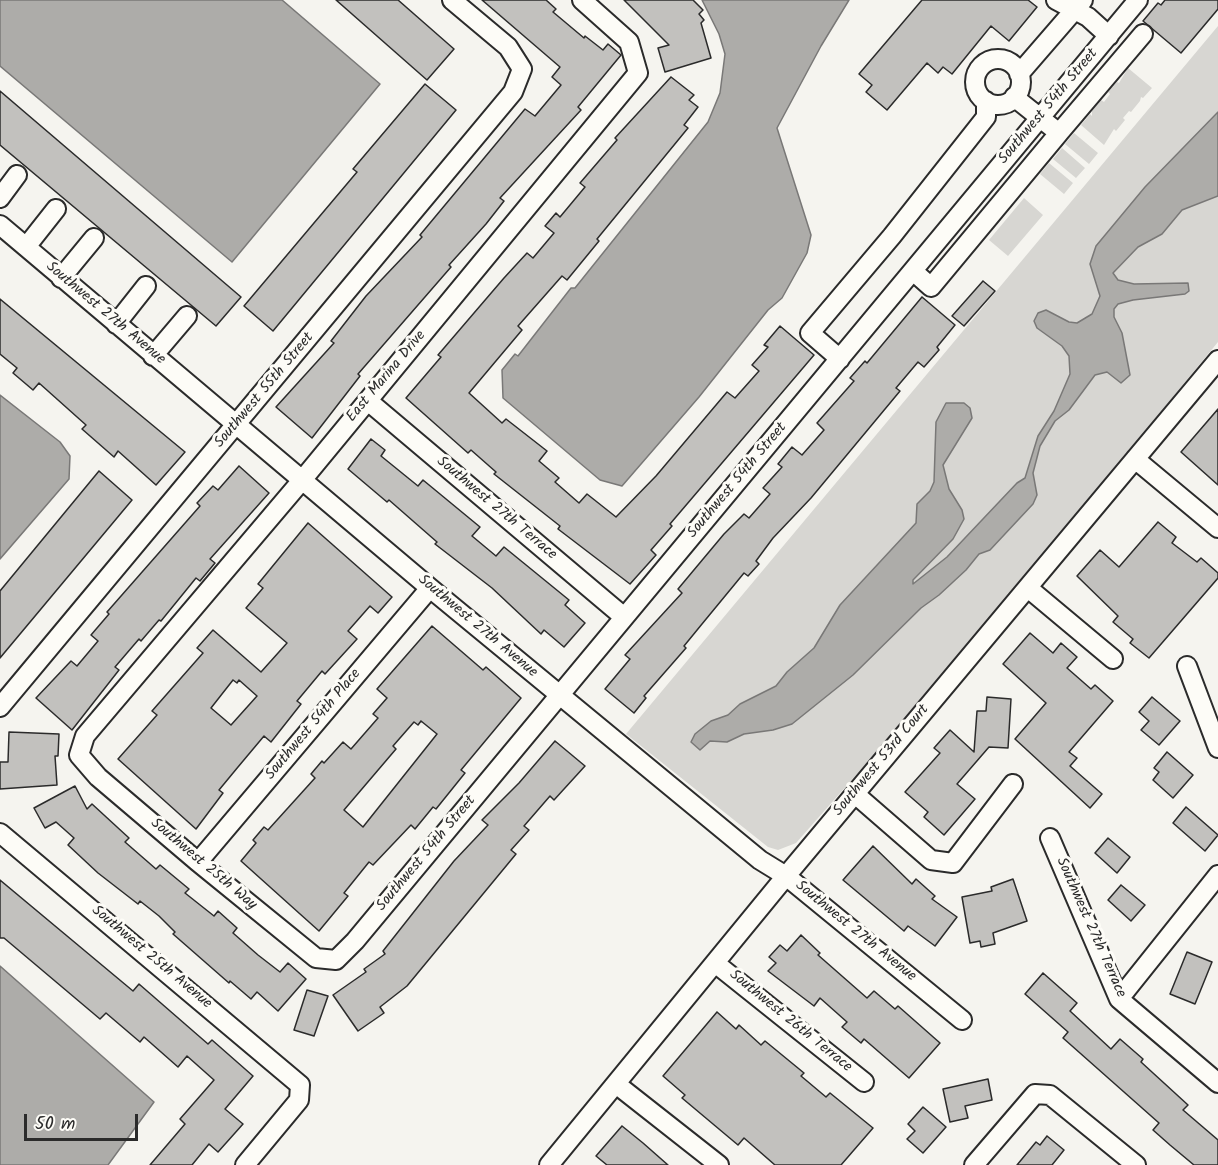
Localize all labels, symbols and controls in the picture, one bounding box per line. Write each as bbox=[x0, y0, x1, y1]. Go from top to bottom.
street label: Southwest 54th Street bbox=[995, 46, 1103, 168]
street label: Southwest 27th Avenue bbox=[42, 259, 168, 369]
street label: East Marina Drive bbox=[344, 328, 430, 426]
street label: Southwest 55th Street bbox=[212, 330, 318, 452]
street label: Southwest 54th Street bbox=[684, 420, 792, 542]
street label: Southwest 27th Terrace bbox=[432, 453, 560, 565]
street label: Southwest 27th Avenue bbox=[414, 572, 540, 682]
street label: Southwest 54th Place bbox=[262, 666, 366, 784]
street label: Southwest 53rd Court bbox=[830, 702, 934, 820]
street label: Southwest 54th Street bbox=[373, 793, 481, 915]
street label: Southwest 25th Way bbox=[146, 815, 260, 915]
street label: Southwest 27th Terrace bbox=[1051, 855, 1129, 1001]
street label: Southwest 27th Avenue bbox=[791, 878, 919, 986]
street label: Southwest 25th Avenue bbox=[87, 902, 215, 1014]
street label: Southwest 26th Terrace bbox=[725, 967, 855, 1077]
scale bar bbox=[27, 1102, 141, 1140]
text: 50 m bbox=[35, 1110, 75, 1139]

